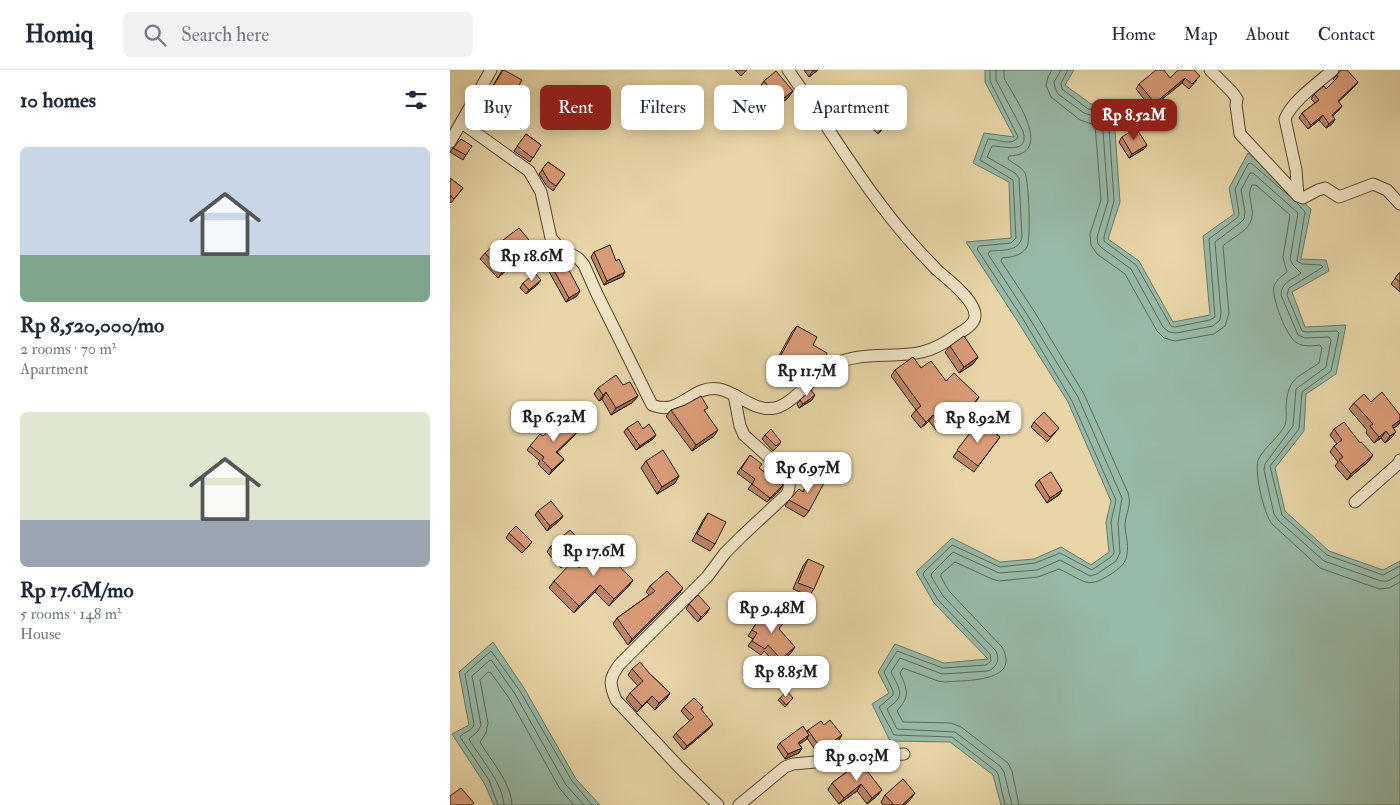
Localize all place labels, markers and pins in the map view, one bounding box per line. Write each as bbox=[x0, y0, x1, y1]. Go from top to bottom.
pin: Rp 8.52M bbox=[1082, 98, 1186, 141]
pin: Rp 18.6M bbox=[480, 240, 584, 282]
pin: Rp 11.7M bbox=[755, 354, 859, 397]
pin: Rp 6.32M bbox=[502, 400, 606, 443]
pin: Rp 8.92M bbox=[926, 402, 1030, 444]
pin: Rp 6.97M bbox=[756, 452, 860, 494]
pin: Rp 17.6M bbox=[542, 534, 646, 577]
pin: Rp 9.48M bbox=[720, 592, 824, 634]
pin: Rp 8.85M bbox=[734, 656, 838, 698]
pin: Rp 9.03M bbox=[805, 740, 909, 782]

